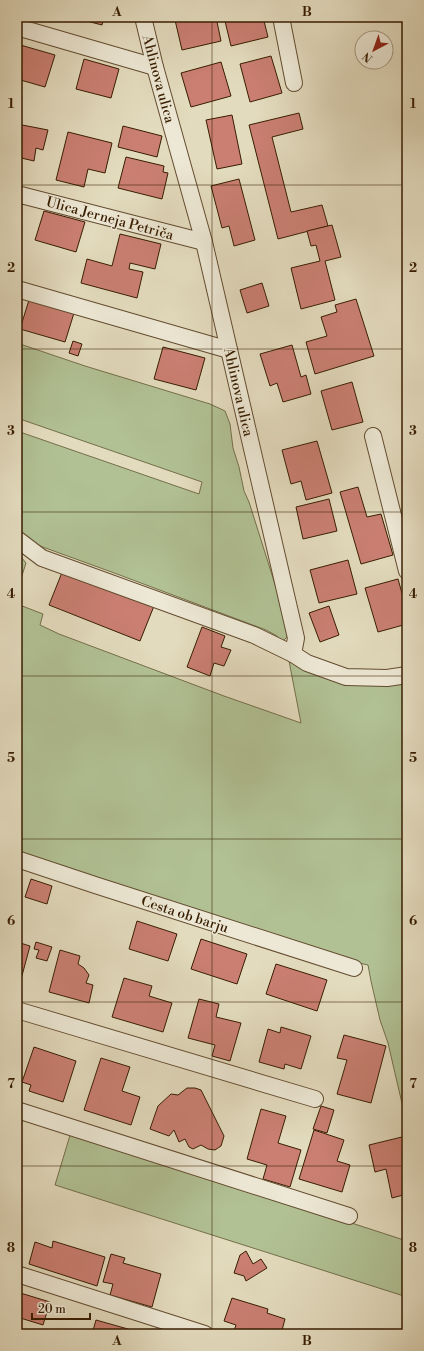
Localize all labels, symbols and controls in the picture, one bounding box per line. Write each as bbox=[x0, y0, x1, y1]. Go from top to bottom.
text: A bbox=[111, 4, 122, 20]
text: B bbox=[302, 4, 312, 20]
north arrow bbox=[354, 30, 394, 70]
street label: Ahlinova ulica bbox=[137, 32, 179, 126]
text: N bbox=[360, 48, 376, 65]
text: 1 bbox=[8, 96, 15, 112]
text: 1 bbox=[410, 96, 417, 112]
street label: Ulica Jerneja Petriča bbox=[44, 193, 176, 245]
text: 2 bbox=[7, 260, 15, 276]
text: 2 bbox=[409, 260, 417, 276]
street label: Ahlinova ulica bbox=[219, 345, 257, 439]
text: 3 bbox=[7, 423, 15, 439]
text: 3 bbox=[409, 423, 417, 439]
text: 4 bbox=[7, 586, 16, 602]
text: 4 bbox=[409, 586, 418, 602]
text: 5 bbox=[7, 750, 15, 766]
text: 5 bbox=[409, 750, 417, 766]
street label: Cesta ob barju bbox=[139, 892, 231, 938]
text: 6 bbox=[7, 913, 15, 929]
text: 6 bbox=[409, 913, 417, 929]
text: 7 bbox=[7, 1076, 15, 1092]
text: 7 bbox=[409, 1076, 417, 1092]
text: 8 bbox=[7, 1240, 15, 1256]
text: 8 bbox=[409, 1240, 417, 1256]
scale bar bbox=[32, 1295, 90, 1321]
text: 20 m bbox=[38, 1302, 66, 1317]
text: A bbox=[111, 1333, 122, 1349]
text: B bbox=[302, 1333, 312, 1349]

